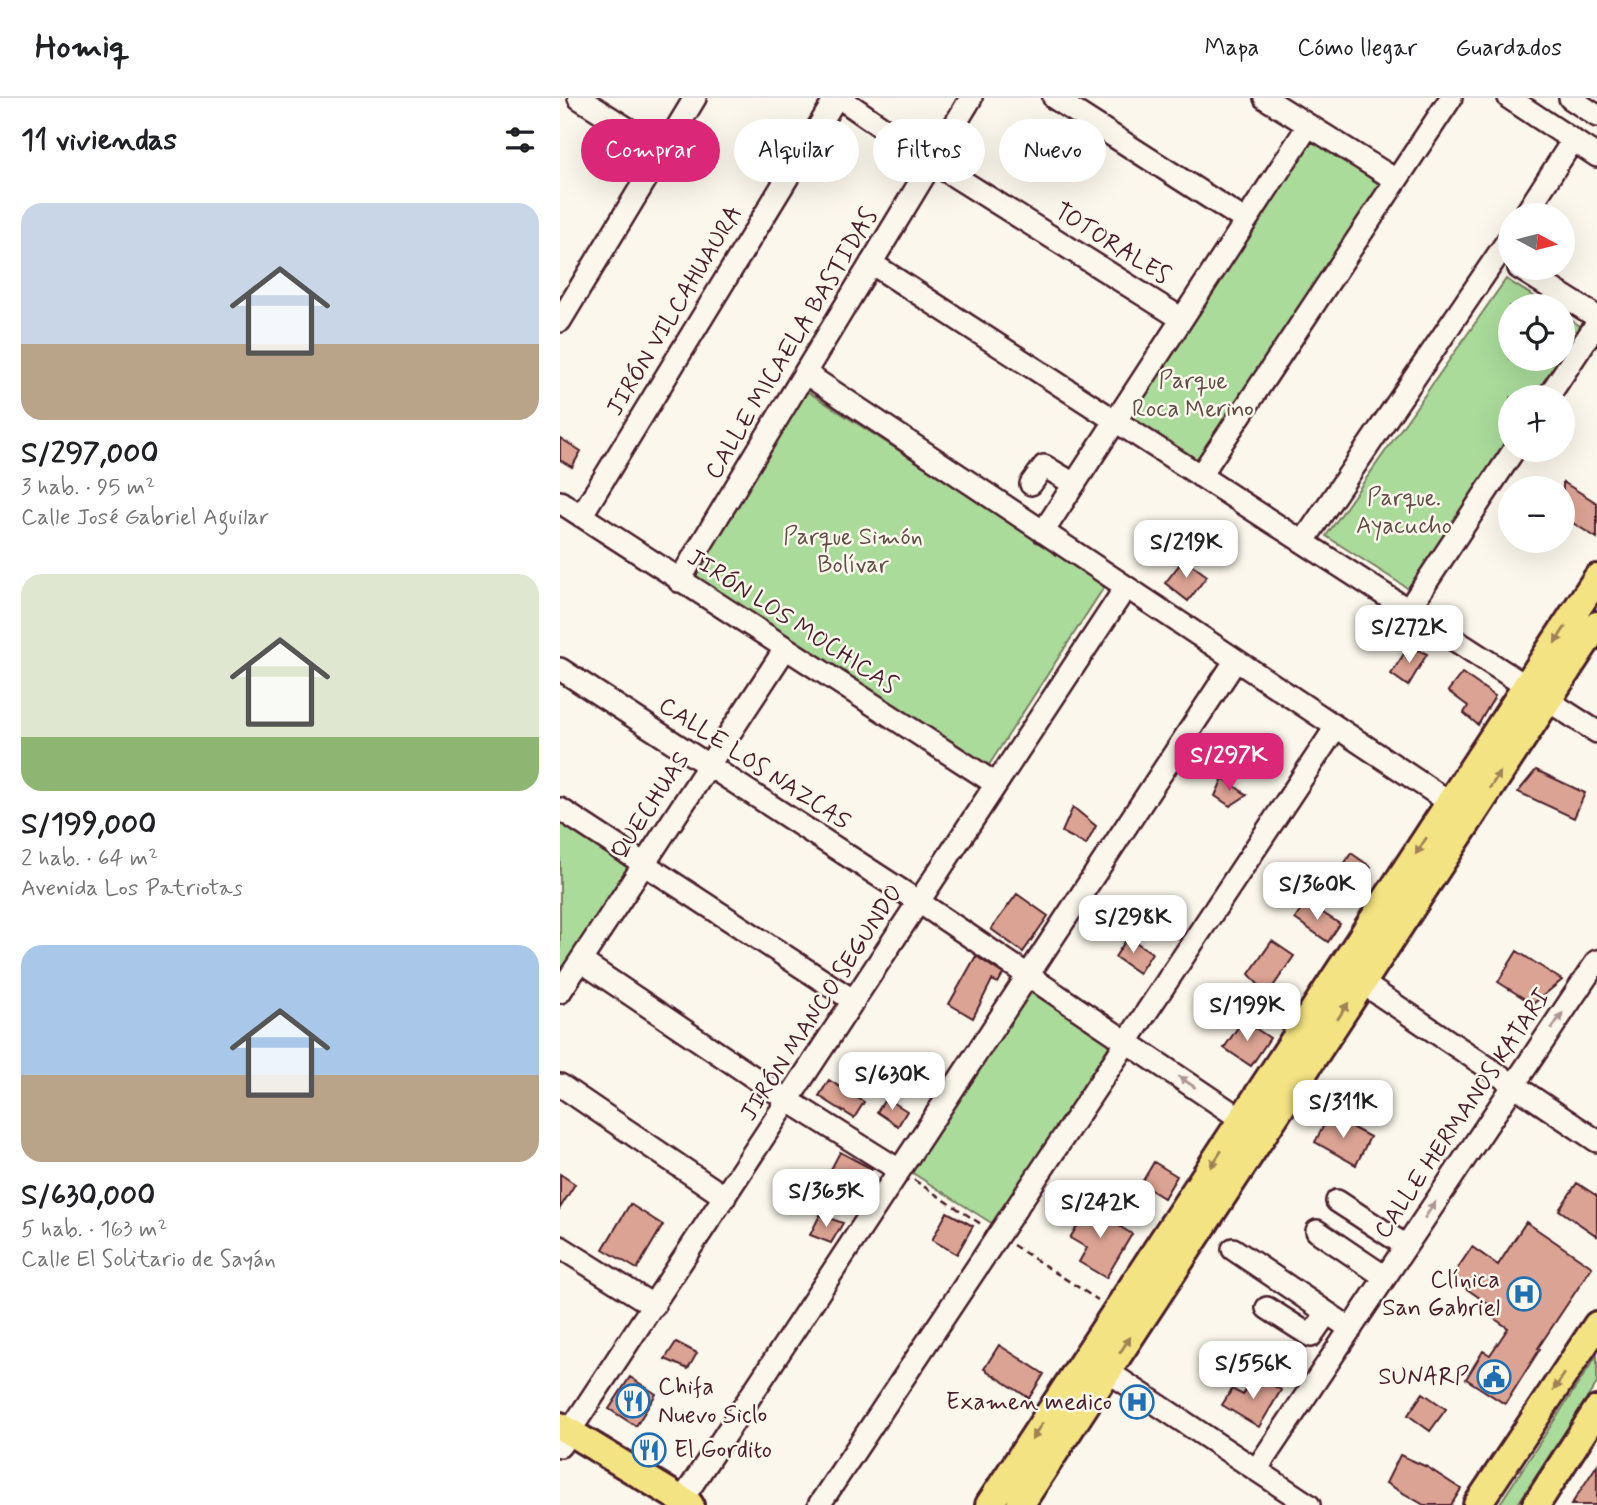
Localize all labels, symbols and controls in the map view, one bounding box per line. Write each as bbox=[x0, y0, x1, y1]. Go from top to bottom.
text: Homiq bbox=[35, 26, 130, 70]
text: Mapa bbox=[1204, 33, 1259, 64]
text: Cómo llegar bbox=[1297, 33, 1417, 64]
text: Guardados bbox=[1455, 33, 1562, 64]
chip: Comprar bbox=[581, 119, 720, 182]
chip: Alquilar bbox=[734, 119, 859, 182]
chip: Filtros bbox=[873, 119, 985, 182]
chip: Nuevo bbox=[999, 119, 1106, 182]
text: 11 viviendas bbox=[21, 121, 177, 160]
icon: filters bbox=[501, 121, 539, 159]
street label: TOTORALES bbox=[1048, 196, 1176, 292]
street label: JIRÓN VILCAHUAURA bbox=[600, 200, 750, 422]
street label: CALLE MICAELA BASTIDAS bbox=[699, 203, 885, 485]
north arrow bbox=[1498, 203, 1575, 280]
map controls bbox=[1498, 203, 1575, 553]
icon: home bbox=[217, 248, 343, 374]
button: locate bbox=[1498, 294, 1575, 371]
park label: Parque Roca Merino bbox=[1132, 366, 1254, 425]
button: + bbox=[1498, 385, 1575, 462]
text: S/297,000 bbox=[21, 434, 158, 473]
text: 3 hab. · 95 m² bbox=[21, 473, 155, 503]
button: − bbox=[1498, 476, 1575, 553]
park label: Parque. Ayacucho bbox=[1356, 483, 1452, 542]
text: Calle José Gabriel Aguilar bbox=[21, 503, 269, 533]
pin: S/219K bbox=[1129, 520, 1243, 580]
park label: Parque Simón Bolívar bbox=[783, 522, 923, 581]
text: S/219K bbox=[1150, 528, 1222, 558]
street label: JIRÓN LOS MOCHICAS bbox=[681, 542, 903, 702]
pin: S/272K bbox=[1352, 606, 1466, 665]
text: S/272K bbox=[1371, 613, 1447, 643]
icon: home bbox=[217, 619, 343, 745]
one-way arrow bbox=[1553, 626, 1566, 645]
street label: CALLE LOS NAZCAS bbox=[652, 690, 856, 838]
pin: S/297K bbox=[1172, 734, 1286, 793]
text: S/297K bbox=[1191, 741, 1267, 771]
street label: QUECHUAS bbox=[605, 746, 697, 866]
one-way arrow bbox=[1489, 771, 1502, 790]
text: S/199,000 bbox=[21, 805, 156, 844]
one-way arrow bbox=[1415, 836, 1428, 856]
text: 2 hab. · 64 m² bbox=[21, 844, 158, 874]
pin: S/360K bbox=[1260, 862, 1374, 922]
text: S/360K bbox=[1279, 870, 1355, 900]
text: Avenida Los Patriotas bbox=[21, 874, 243, 904]
street label: JIRÓN MANCO SEGUNDO bbox=[734, 879, 910, 1127]
pin: S/298K bbox=[1076, 896, 1190, 955]
text: S/298K bbox=[1095, 903, 1171, 933]
street label: CALLE HERMANOS KATARI bbox=[1368, 983, 1558, 1245]
pin: S/199K bbox=[1190, 984, 1304, 1043]
icon: home bbox=[217, 990, 343, 1116]
text: S/199K bbox=[1209, 991, 1285, 1021]
one-way arrow bbox=[1336, 1002, 1349, 1021]
one-way arrow bbox=[1550, 1012, 1564, 1030]
pin: S/630K bbox=[835, 1052, 949, 1112]
text: S/630K bbox=[855, 1060, 929, 1090]
one-way arrow bbox=[1178, 1075, 1196, 1089]
pin: S/311K bbox=[1286, 1080, 1400, 1140]
text: S/311K bbox=[1309, 1088, 1377, 1118]
one-way arrow bbox=[1209, 1150, 1223, 1168]
pin: S/365K bbox=[769, 1170, 883, 1229]
text: S/630,000 bbox=[21, 1176, 155, 1215]
text: S/365K bbox=[789, 1177, 863, 1207]
pin: S/242K bbox=[1043, 1180, 1157, 1240]
text: S/242K bbox=[1061, 1188, 1139, 1218]
one-way arrow bbox=[1423, 1201, 1437, 1219]
text: 5 hab. · 163 m² bbox=[21, 1215, 167, 1245]
text: Calle El Solitario de Sayán bbox=[21, 1245, 276, 1275]
place label: Clínica San Gabriel bbox=[1382, 1265, 1500, 1324]
hospital icon: Clínica San Gabriel bbox=[1505, 1275, 1543, 1313]
one-way arrow bbox=[1118, 1336, 1131, 1355]
pin: S/556K bbox=[1196, 1342, 1310, 1401]
text: S/556K bbox=[1215, 1349, 1291, 1379]
public building icon: SUNARP bbox=[1475, 1358, 1513, 1396]
place label: SUNARP bbox=[1378, 1362, 1470, 1393]
place label: Chifa Nuevo Siclo bbox=[658, 1372, 767, 1431]
one-way arrow bbox=[1552, 1373, 1566, 1391]
restaurant icon: Chifa Nuevo Siclo bbox=[614, 1382, 652, 1420]
hospital icon: Examen medico bbox=[1118, 1383, 1156, 1421]
place label: Examen medico bbox=[946, 1387, 1112, 1418]
one-way arrow bbox=[1031, 1422, 1044, 1441]
restaurant icon: El Gordito bbox=[630, 1431, 668, 1469]
place label: El Gordito bbox=[674, 1435, 772, 1466]

